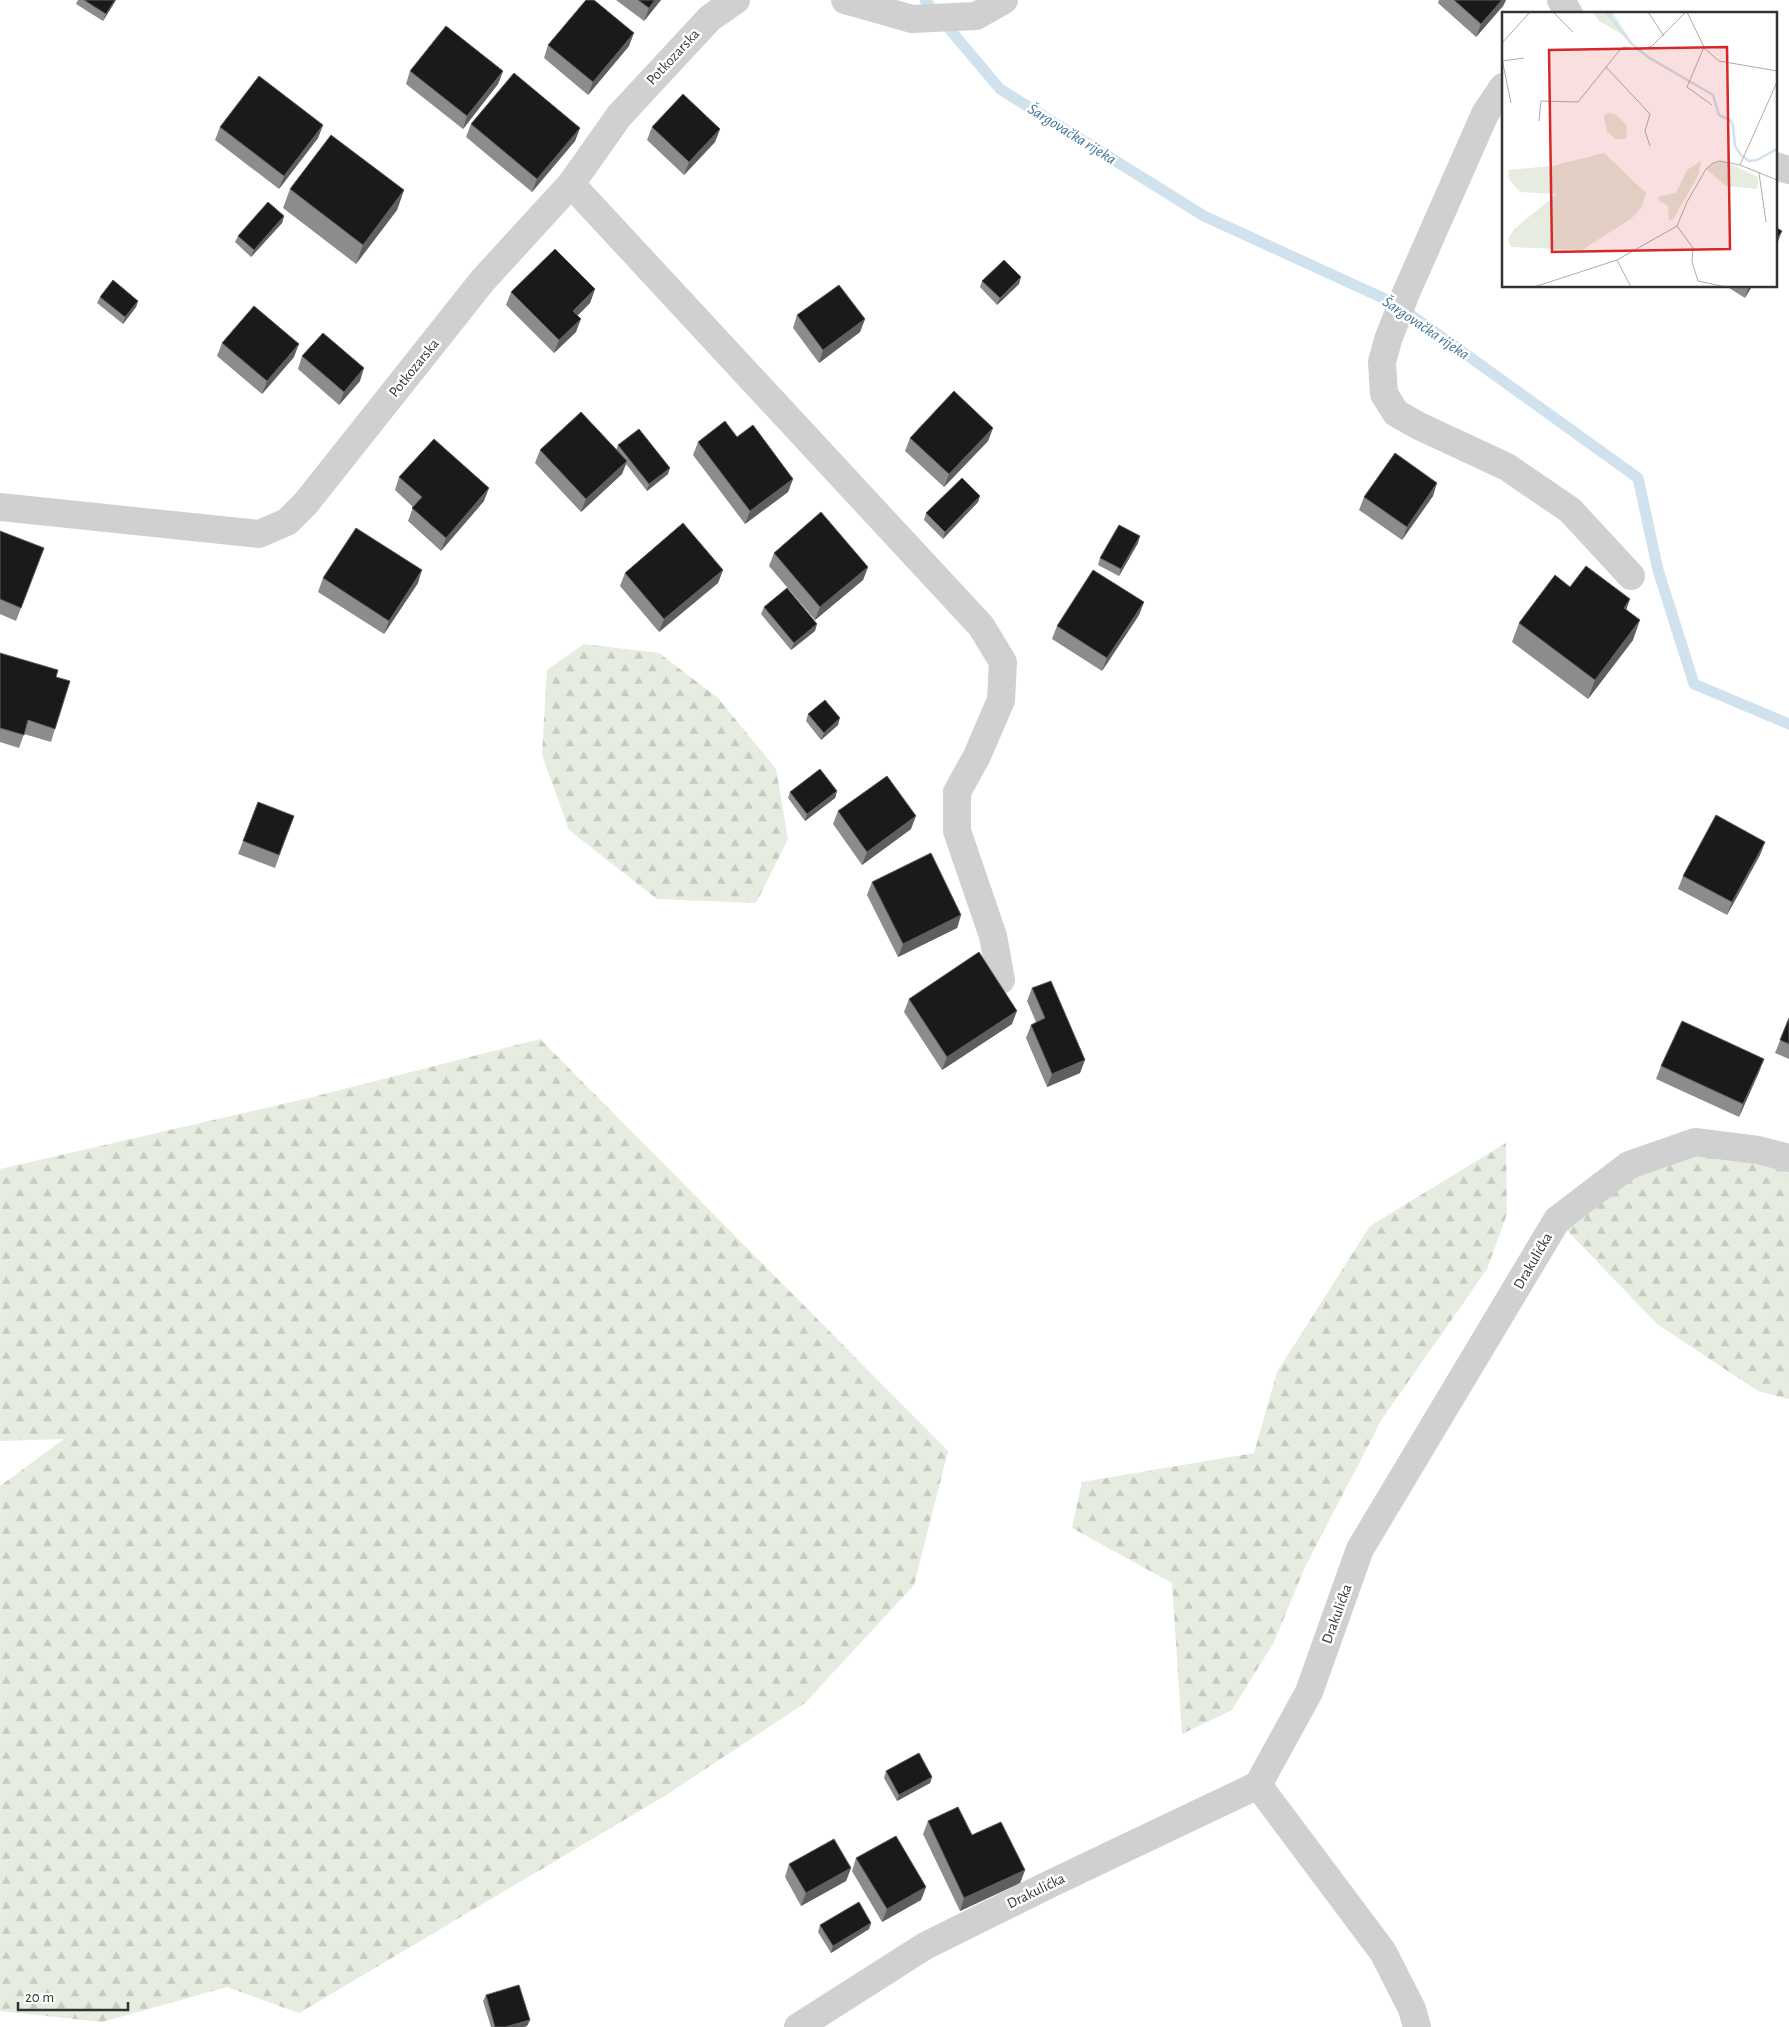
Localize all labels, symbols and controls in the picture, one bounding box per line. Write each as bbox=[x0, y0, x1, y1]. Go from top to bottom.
inset map bbox=[1502, 12, 1776, 288]
street label: Potkozarska bbox=[644, 26, 702, 88]
water label: Šargovačka rijeka bbox=[1025, 99, 1120, 168]
water label: Šargovačka rijeka bbox=[1379, 292, 1473, 364]
street label: Potkozarska bbox=[386, 336, 442, 400]
street label: Drakulićka bbox=[1511, 1230, 1555, 1292]
street label: Drakulićka bbox=[1319, 1582, 1355, 1646]
street label: Drakulićka bbox=[1005, 1871, 1067, 1911]
scale bar bbox=[18, 1980, 128, 2012]
text: 20 m bbox=[25, 1990, 54, 2005]

